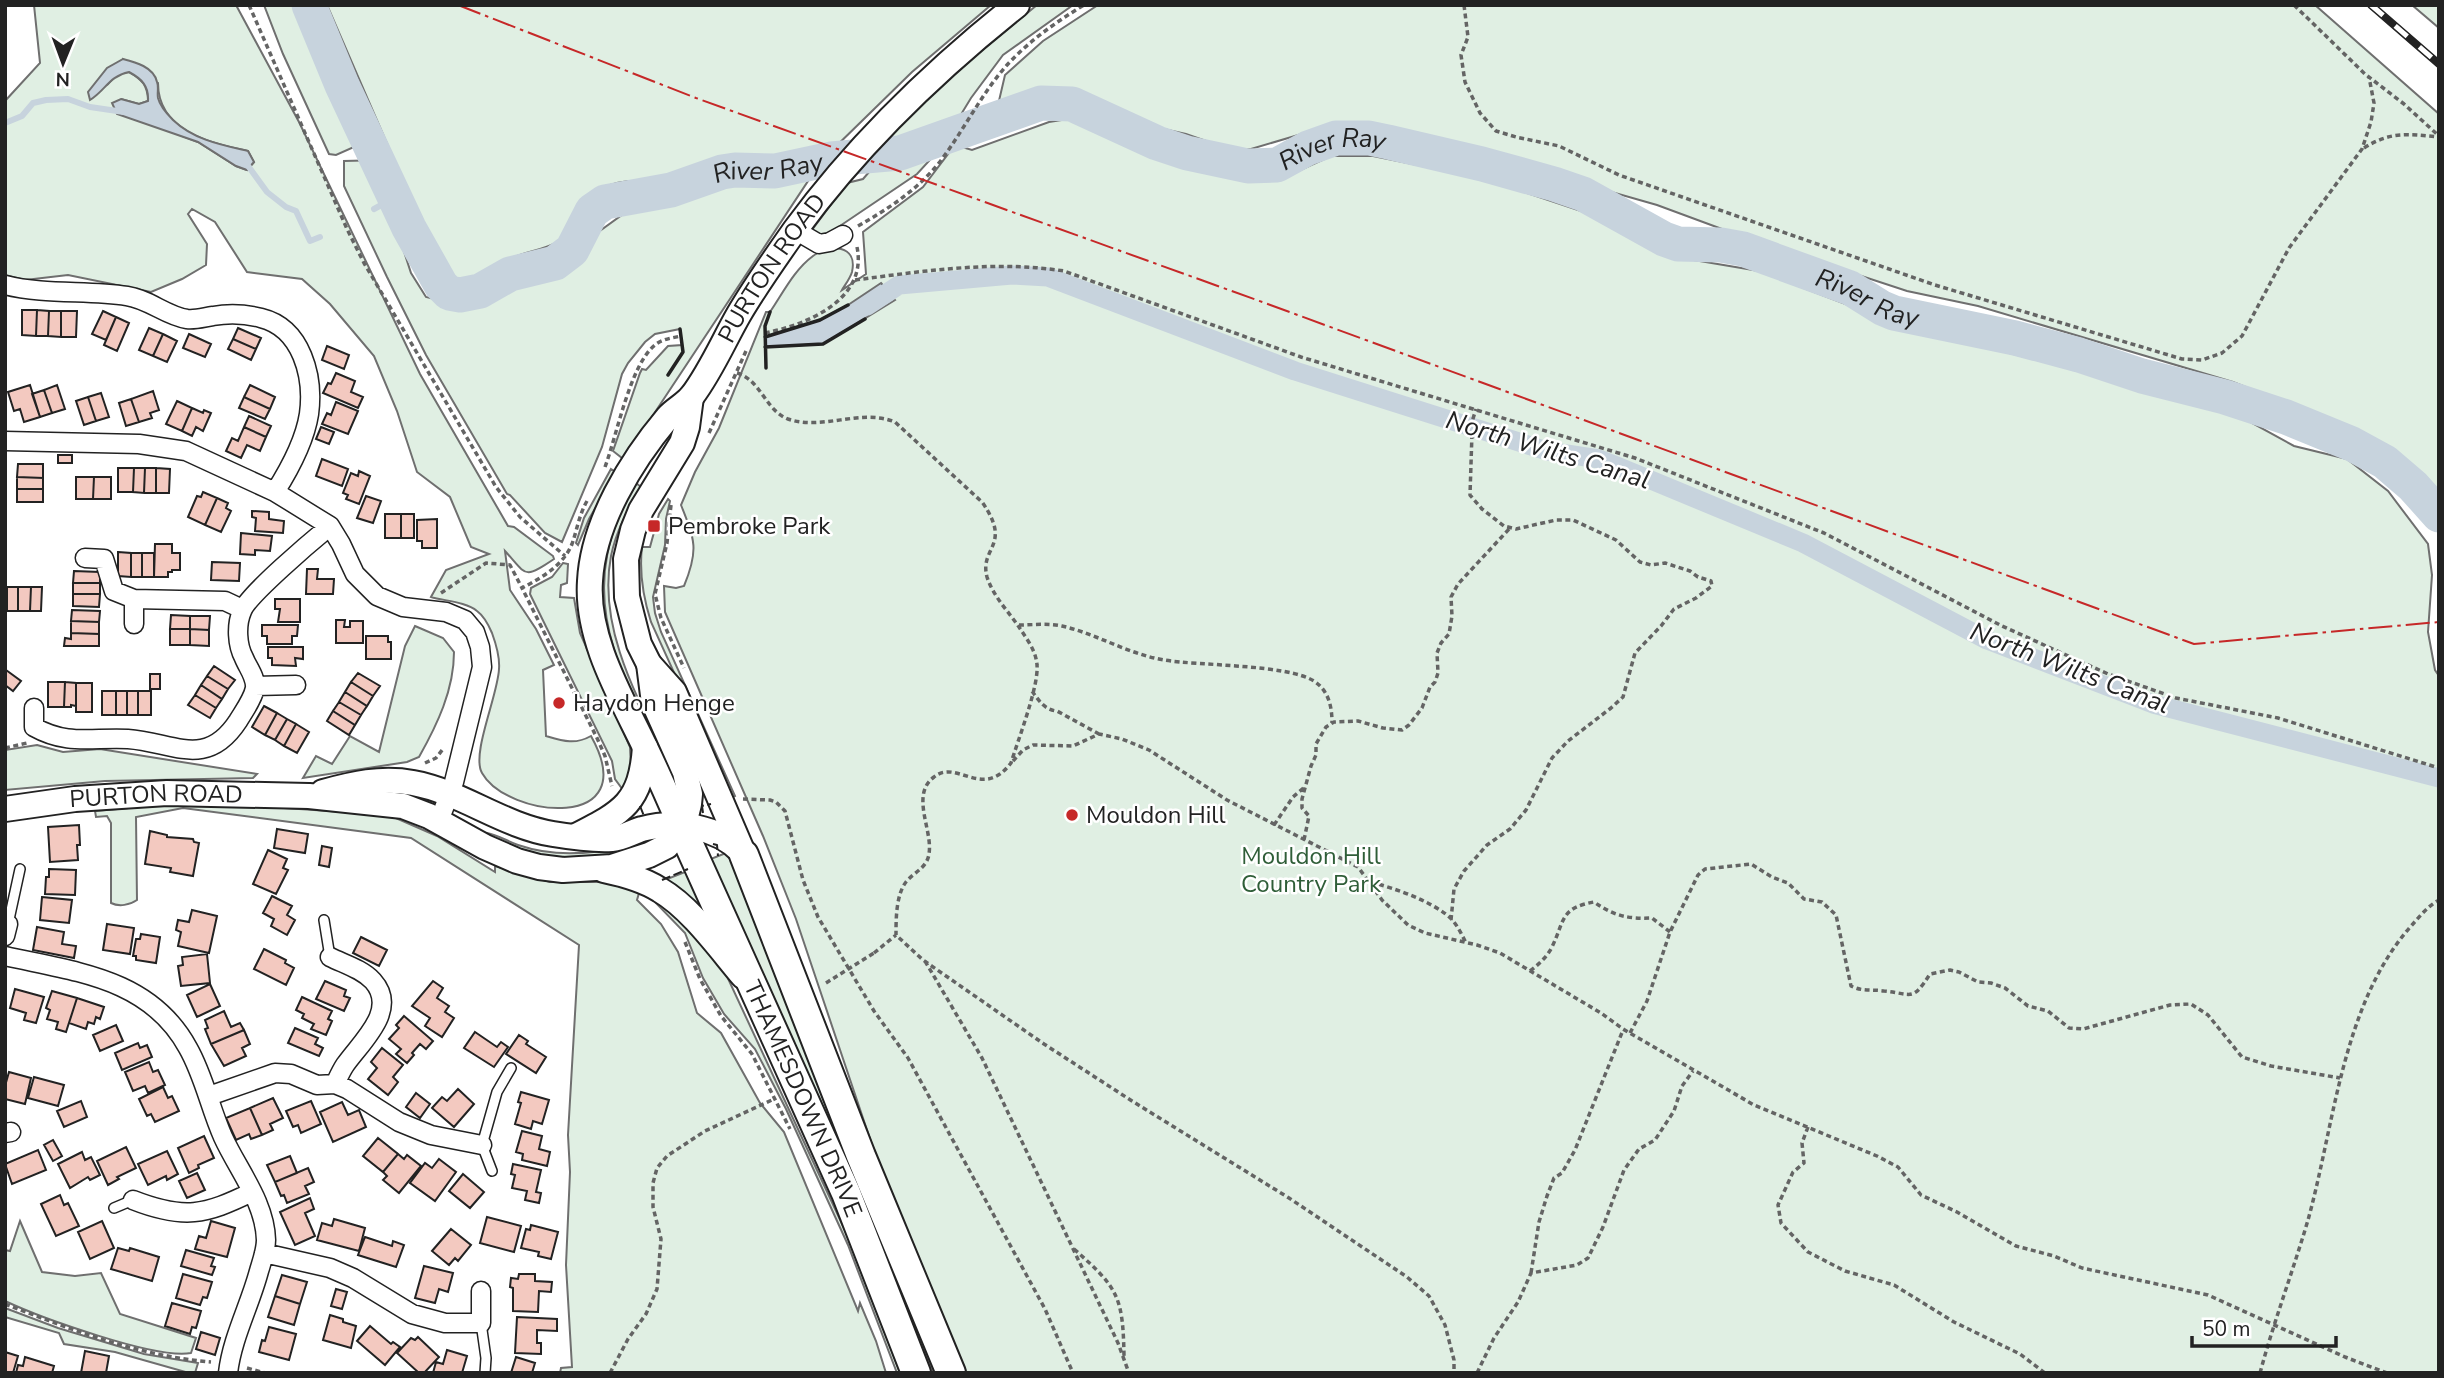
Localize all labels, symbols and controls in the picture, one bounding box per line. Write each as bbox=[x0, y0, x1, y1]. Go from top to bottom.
north arrow bbox=[28, 28, 98, 98]
text: N bbox=[55, 66, 70, 92]
water label: River Ray bbox=[1272, 121, 1391, 178]
water label: River Ray bbox=[708, 143, 828, 192]
street label: PURTON ROAD bbox=[710, 187, 833, 348]
water label: River Ray bbox=[1811, 259, 1924, 336]
water label: North Wilts Canal bbox=[1442, 402, 1654, 498]
place label: Pembroke Park bbox=[668, 510, 831, 542]
marker: Pembroke Park bbox=[646, 518, 662, 534]
water label: North Wilts Canal bbox=[1965, 614, 2175, 722]
place label: Haydon Henge bbox=[573, 687, 735, 719]
marker: Haydon Henge bbox=[551, 695, 567, 711]
street label: PURTON ROAD bbox=[69, 777, 243, 815]
place label: Mouldon Hill bbox=[1086, 799, 1226, 831]
marker: Mouldon Hill bbox=[1064, 807, 1080, 823]
park label: Mouldon Hill Country Park bbox=[1241, 840, 1382, 900]
street label: THAMESDOWN DRIVE bbox=[736, 975, 870, 1222]
scale bar bbox=[2192, 1304, 2336, 1348]
text: 50 m bbox=[2202, 1315, 2251, 1343]

